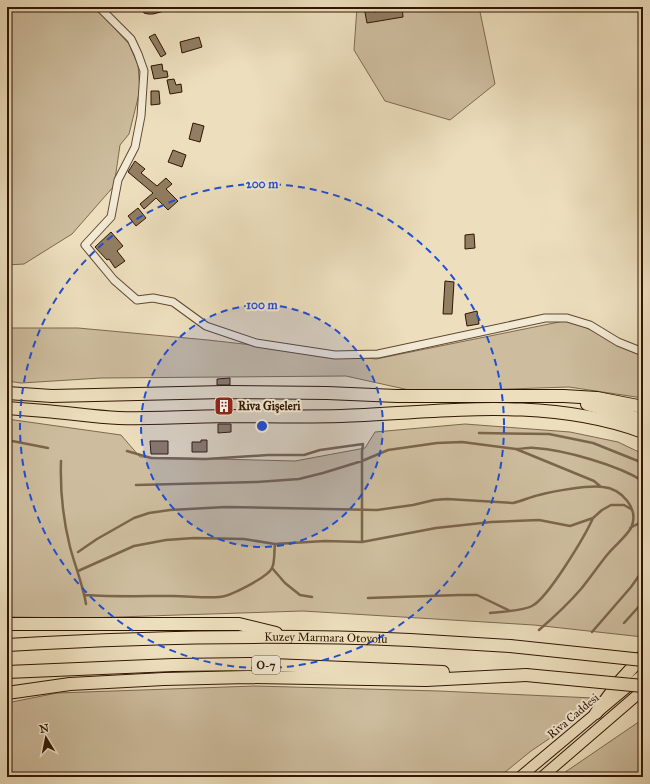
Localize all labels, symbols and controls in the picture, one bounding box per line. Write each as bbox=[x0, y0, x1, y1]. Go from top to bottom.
text: 200 m bbox=[246, 177, 279, 191]
text: 100 m bbox=[246, 298, 279, 312]
building icon: Riva Gişeleri bbox=[213, 395, 235, 417]
place label: Riva Gişeleri bbox=[238, 399, 301, 414]
centre of rings bbox=[255, 419, 269, 433]
street label: Kuzey Marmara Otoyolu bbox=[264, 630, 388, 646]
road number: O-7 bbox=[252, 656, 280, 674]
street label: Riva Caddesi bbox=[544, 690, 602, 742]
north arrow bbox=[26, 718, 66, 758]
text: N bbox=[39, 721, 51, 736]

